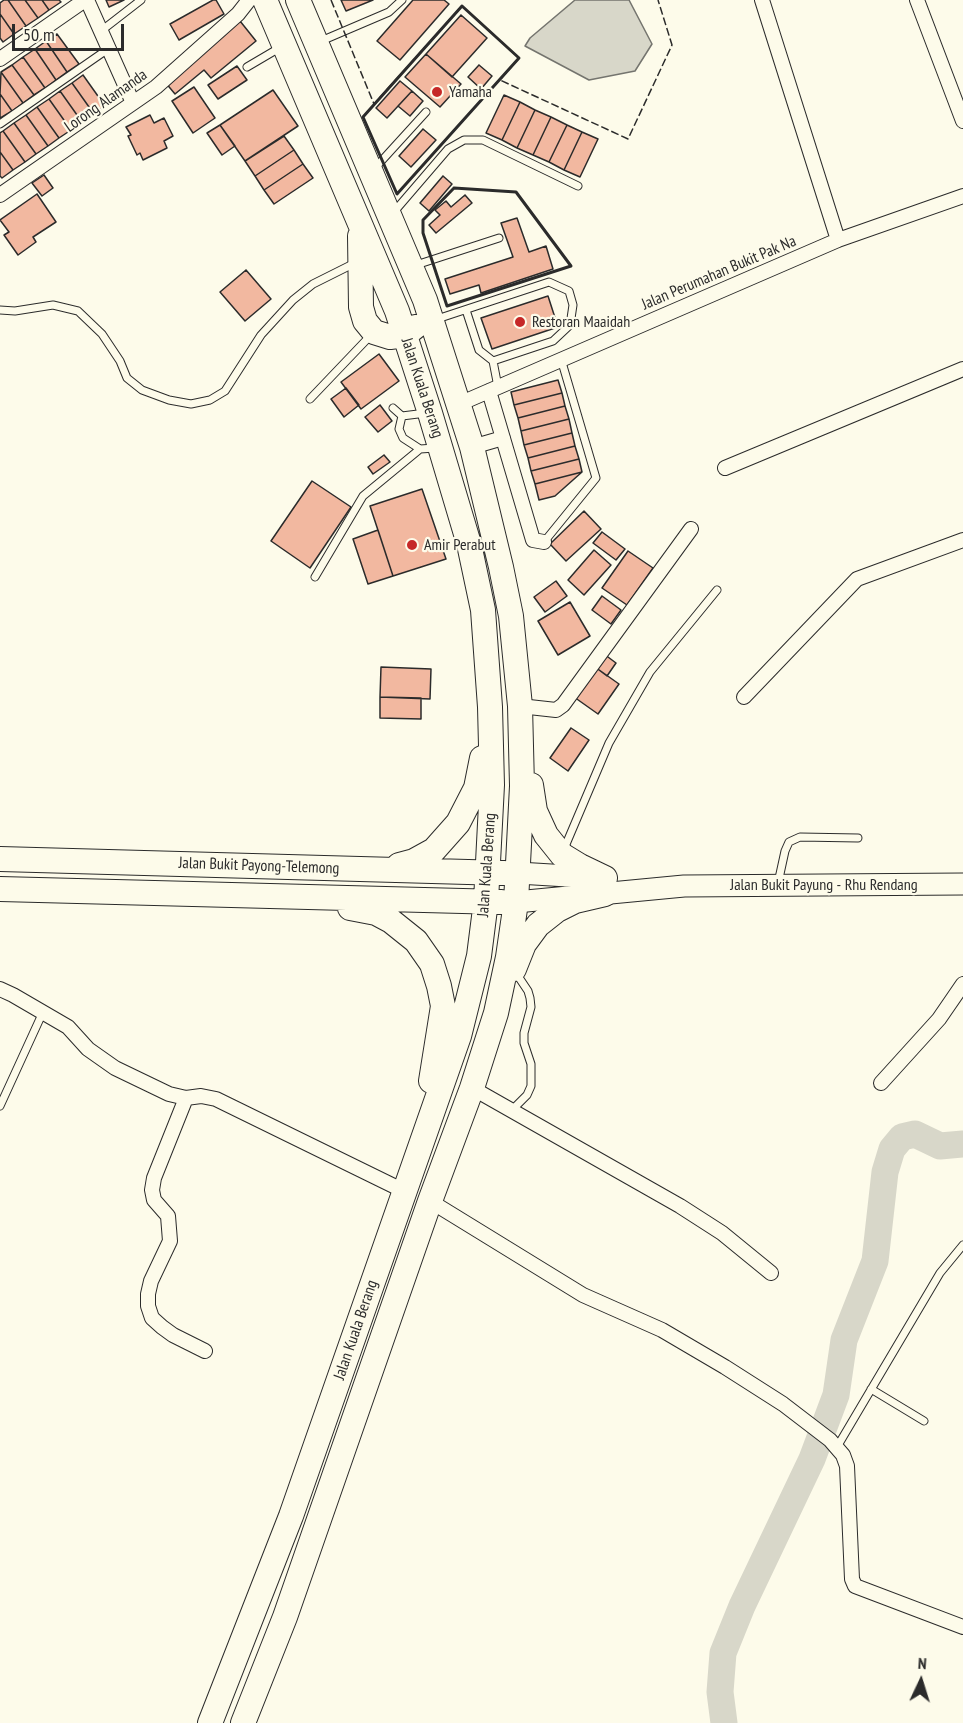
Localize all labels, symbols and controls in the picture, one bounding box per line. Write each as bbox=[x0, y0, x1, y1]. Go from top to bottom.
scale bar bbox=[15, 12, 128, 50]
text: 50 m bbox=[23, 23, 55, 46]
street label: Lorong Alamanda bbox=[61, 66, 151, 136]
place label: Yamaha bbox=[449, 82, 492, 102]
marker: Yamaha bbox=[430, 85, 444, 99]
street label: Jalan Perumahan Bukit Pak Na bbox=[639, 232, 799, 314]
place label: Restoran Maaidah bbox=[532, 312, 630, 332]
marker: Restoran Maaidah bbox=[513, 315, 527, 329]
street label: Jalan Kuala Berang bbox=[397, 336, 447, 440]
place label: Amir Perabut bbox=[424, 535, 496, 555]
marker: Amir Perabut bbox=[405, 538, 419, 552]
street label: Jalan Kuala Berang bbox=[474, 812, 500, 918]
street label: Jalan Bukit Payong-Telemong bbox=[178, 854, 340, 878]
street label: Jalan Bukit Payung - Rhu Rendang bbox=[730, 875, 918, 895]
street label: Jalan Kuala Berang bbox=[330, 1278, 382, 1382]
north arrow bbox=[891, 1651, 951, 1711]
text: N bbox=[917, 1653, 927, 1673]

